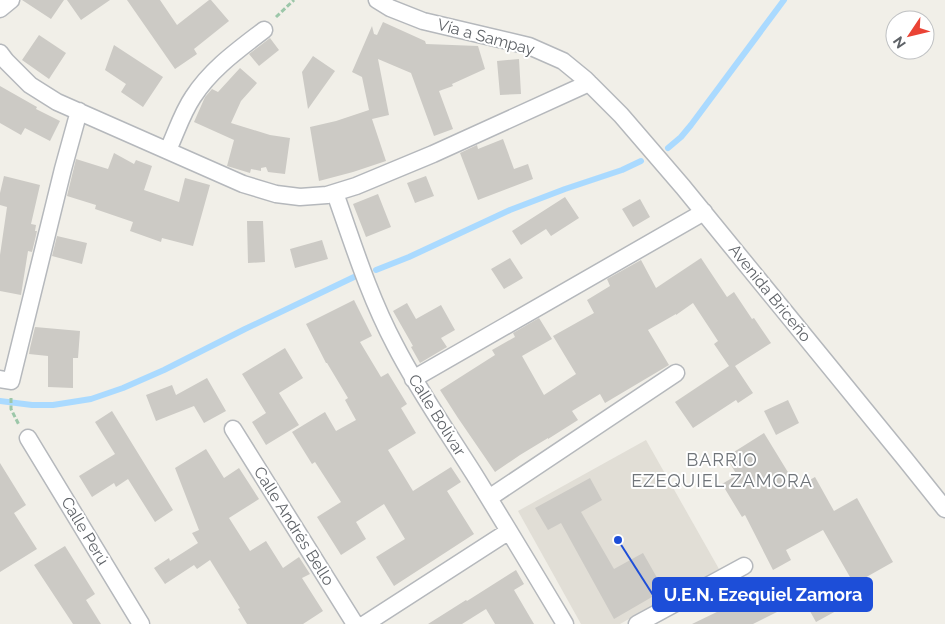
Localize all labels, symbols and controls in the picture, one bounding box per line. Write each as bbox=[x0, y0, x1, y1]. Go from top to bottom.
north arrow bbox=[885, 10, 935, 60]
street label: Vía a Sampay bbox=[435, 15, 537, 59]
text: N bbox=[890, 33, 909, 51]
street label: Avenida Briceño bbox=[725, 240, 815, 346]
street label: Calle Bolívar bbox=[404, 371, 470, 460]
district label: BARRIO EZEQUIEL ZAMORA bbox=[631, 449, 813, 491]
street label: Calle Andrés Bello bbox=[250, 463, 338, 589]
street label: Calle Perú bbox=[57, 493, 113, 569]
callout: U.E.N. Ezequiel Zamora bbox=[653, 578, 872, 611]
text: U.E.N. Ezequiel Zamora bbox=[664, 584, 862, 605]

